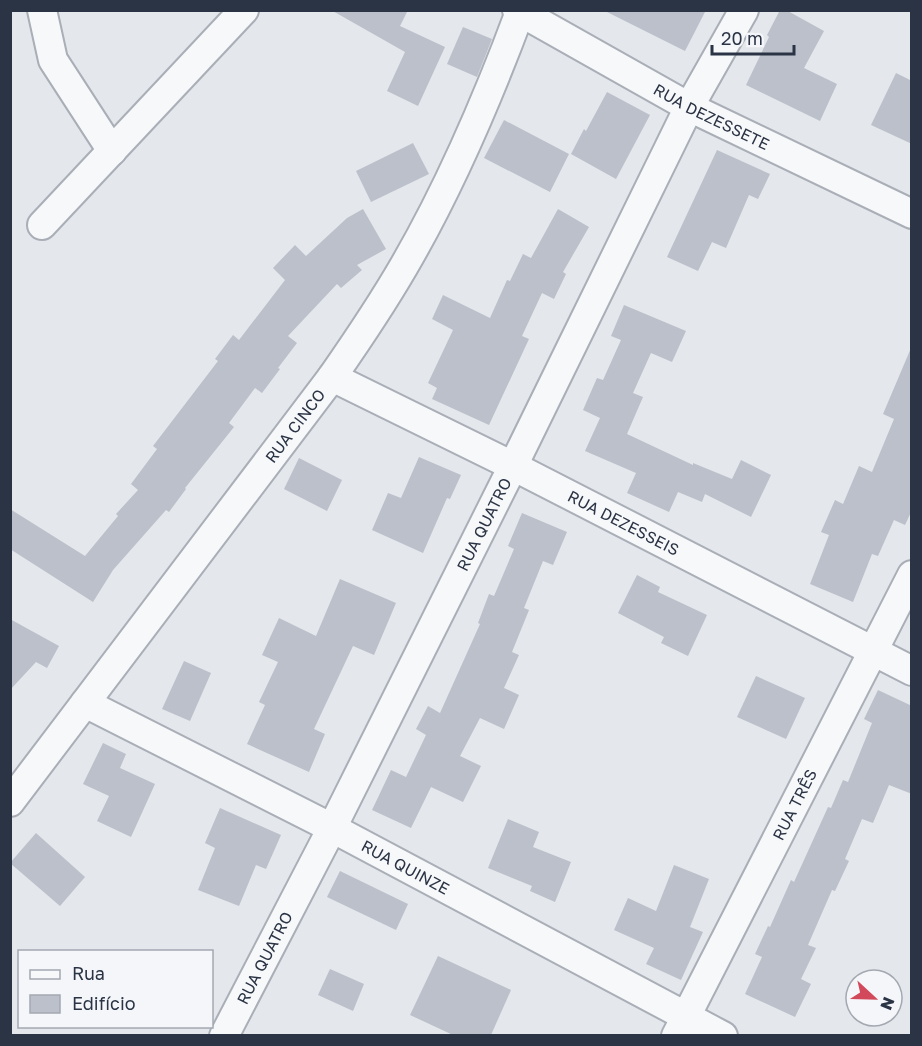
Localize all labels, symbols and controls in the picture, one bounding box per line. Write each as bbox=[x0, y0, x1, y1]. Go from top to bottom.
scale bar bbox=[712, 18, 794, 56]
text: 20 m bbox=[721, 27, 763, 49]
street label: RUA DEZESSETE bbox=[650, 79, 773, 154]
street label: RUA CINCO bbox=[261, 385, 329, 467]
street label: RUA QUATRO bbox=[452, 474, 516, 574]
street label: RUA DEZESSEIS bbox=[564, 486, 683, 560]
street label: RUA TRÊS bbox=[768, 766, 821, 844]
street label: RUA QUINZE bbox=[358, 836, 453, 899]
street label: RUA QUATRO bbox=[232, 908, 297, 1008]
legend bbox=[18, 950, 213, 1028]
text: Rua bbox=[72, 962, 105, 984]
north arrow bbox=[844, 968, 904, 1028]
text: Edifício bbox=[72, 992, 136, 1014]
text: N bbox=[876, 994, 899, 1013]

